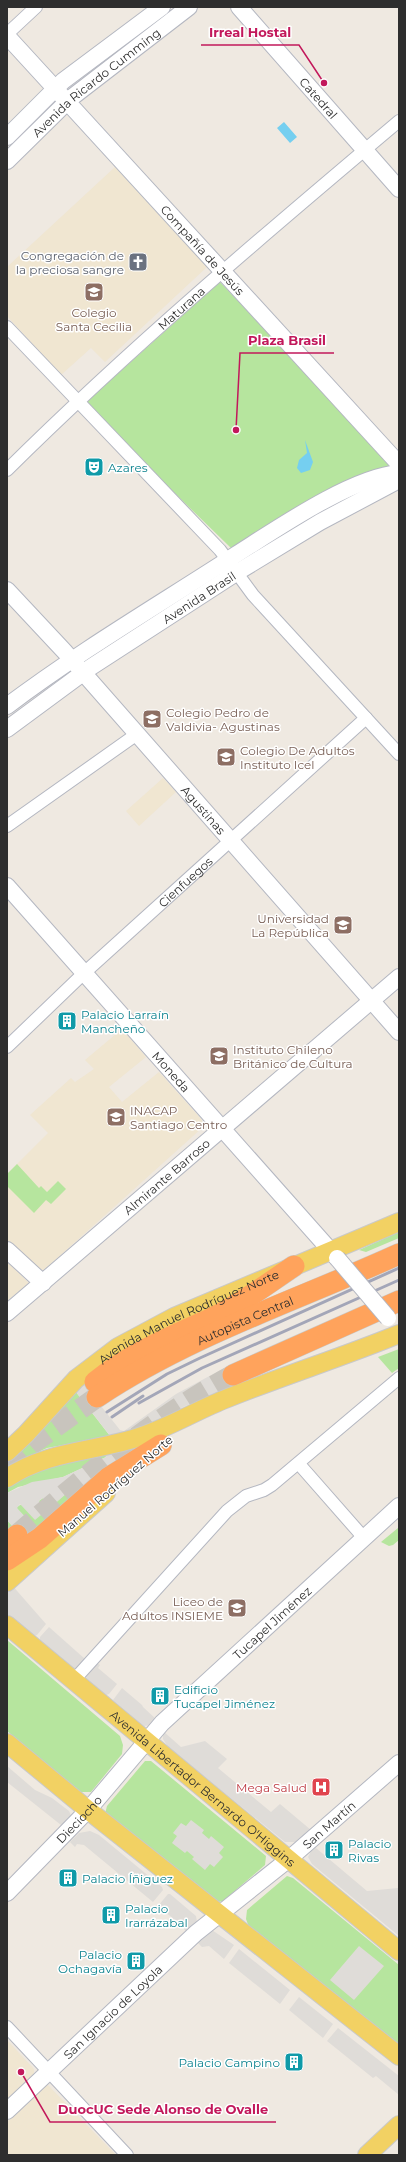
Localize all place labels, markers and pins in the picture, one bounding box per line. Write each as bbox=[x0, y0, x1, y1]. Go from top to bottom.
callout: Irreal Hostal bbox=[201, 20, 299, 45]
place label: Congregación de la preciosa sangre bbox=[16, 248, 124, 277]
church icon: Congregación de la preciosa sangre bbox=[127, 251, 149, 273]
school or university icon: Colegio Santa Cecilia bbox=[83, 281, 105, 303]
place label: Colegio Santa Cecilia bbox=[56, 305, 132, 334]
callout: Plaza Brasil bbox=[240, 328, 334, 353]
theatre icon: Azares bbox=[83, 456, 105, 478]
place label: Azares bbox=[108, 460, 148, 475]
place label: Colegio Pedro de Valdivia- Agustinas bbox=[166, 705, 280, 734]
school or university icon: Colegio Pedro de Valdivia- Agustinas bbox=[141, 708, 163, 730]
place label: Colegio De Adultos Instituto Icel bbox=[240, 743, 355, 772]
school or university icon: Colegio De Adultos Instituto Icel bbox=[215, 746, 237, 768]
place label: Universidad La República bbox=[251, 911, 329, 940]
school or university icon: Universidad La República bbox=[332, 914, 354, 936]
place label: Palacio Larraín Mancheño bbox=[81, 1007, 169, 1036]
building icon: Palacio Larraín Mancheño bbox=[56, 1010, 78, 1032]
place label: Instituto Chileno Británico de Cultura bbox=[233, 1042, 353, 1071]
school or university icon: Instituto Chileno Británico de Cultura bbox=[208, 1045, 230, 1067]
place label: INACAP Santiago Centro bbox=[130, 1103, 227, 1132]
school or university icon: INACAP Santiago Centro bbox=[105, 1106, 127, 1128]
place label: Liceo de Adultos INSIEME bbox=[122, 1594, 223, 1623]
school or university icon: Liceo de Adultos INSIEME bbox=[226, 1597, 248, 1619]
place label: Edificio Tucapel Jiménez bbox=[174, 1682, 275, 1711]
building icon: Edificio Tucapel Jiménez bbox=[149, 1685, 171, 1707]
hospital icon: Mega Salud bbox=[310, 1776, 332, 1798]
place label: Mega Salud bbox=[236, 1780, 307, 1795]
place label: Palacio Rivas bbox=[348, 1836, 391, 1865]
building icon: Palacio Rivas bbox=[323, 1839, 345, 1861]
building icon: Palacio Íñiguez bbox=[57, 1867, 79, 1889]
place label: Palacio Íñiguez bbox=[82, 1871, 173, 1886]
place label: Palacio Irarrázabal bbox=[125, 1901, 188, 1930]
building icon: Palacio Irarrázabal bbox=[100, 1904, 122, 1926]
place label: Palacio Ochagavía bbox=[58, 1947, 122, 1976]
building icon: Palacio Ochagavía bbox=[125, 1950, 147, 1972]
building icon: Palacio Campino bbox=[283, 2051, 305, 2073]
place label: Palacio Campino bbox=[178, 2055, 280, 2070]
callout: DuocUC Sede Alonso de Ovalle bbox=[50, 2097, 276, 2122]

